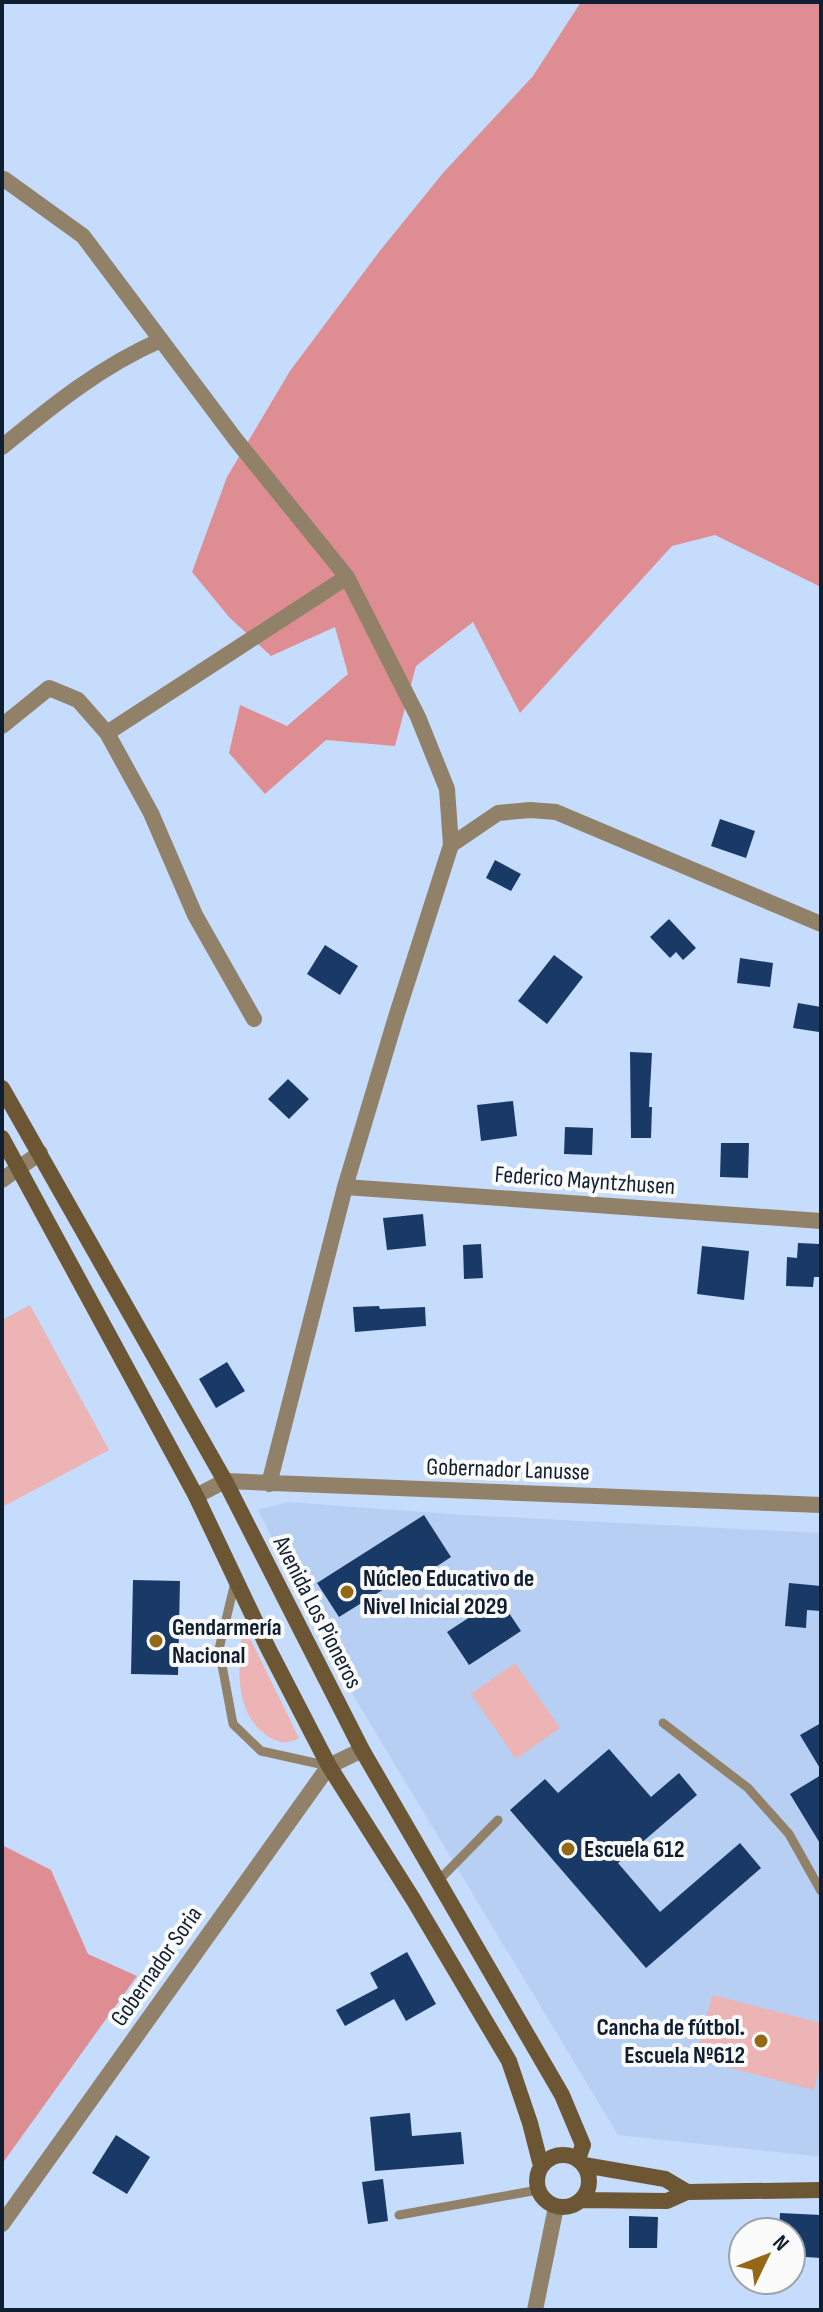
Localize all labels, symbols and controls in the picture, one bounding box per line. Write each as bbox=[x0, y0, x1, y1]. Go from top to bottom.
street label: Federico Mayntzhusen bbox=[494, 1160, 676, 1201]
street label: Gobernador Lanusse bbox=[426, 1452, 590, 1487]
street label: Avenida Los Pioneros bbox=[266, 1530, 368, 1693]
place label: Núcleo Educativo de Nivel Inicial 2029 bbox=[363, 1564, 534, 1621]
marker: Núcleo Educativo de Nivel Inicial 2029 bbox=[338, 1583, 356, 1601]
place label: Gendarmería Nacional bbox=[172, 1613, 282, 1670]
marker: Gendarmería Nacional bbox=[147, 1632, 165, 1650]
place label: Escuela 612 bbox=[584, 1835, 684, 1864]
marker: Escuela 612 bbox=[559, 1840, 577, 1858]
street label: Gobernador Soria bbox=[105, 1901, 208, 2032]
place label: Cancha de fútbol. Escuela Nº612 bbox=[596, 2013, 745, 2070]
marker: Cancha de fútbol. Escuela Nº612 bbox=[752, 2032, 770, 2050]
north arrow bbox=[727, 2216, 807, 2296]
text: N bbox=[767, 2230, 794, 2257]

